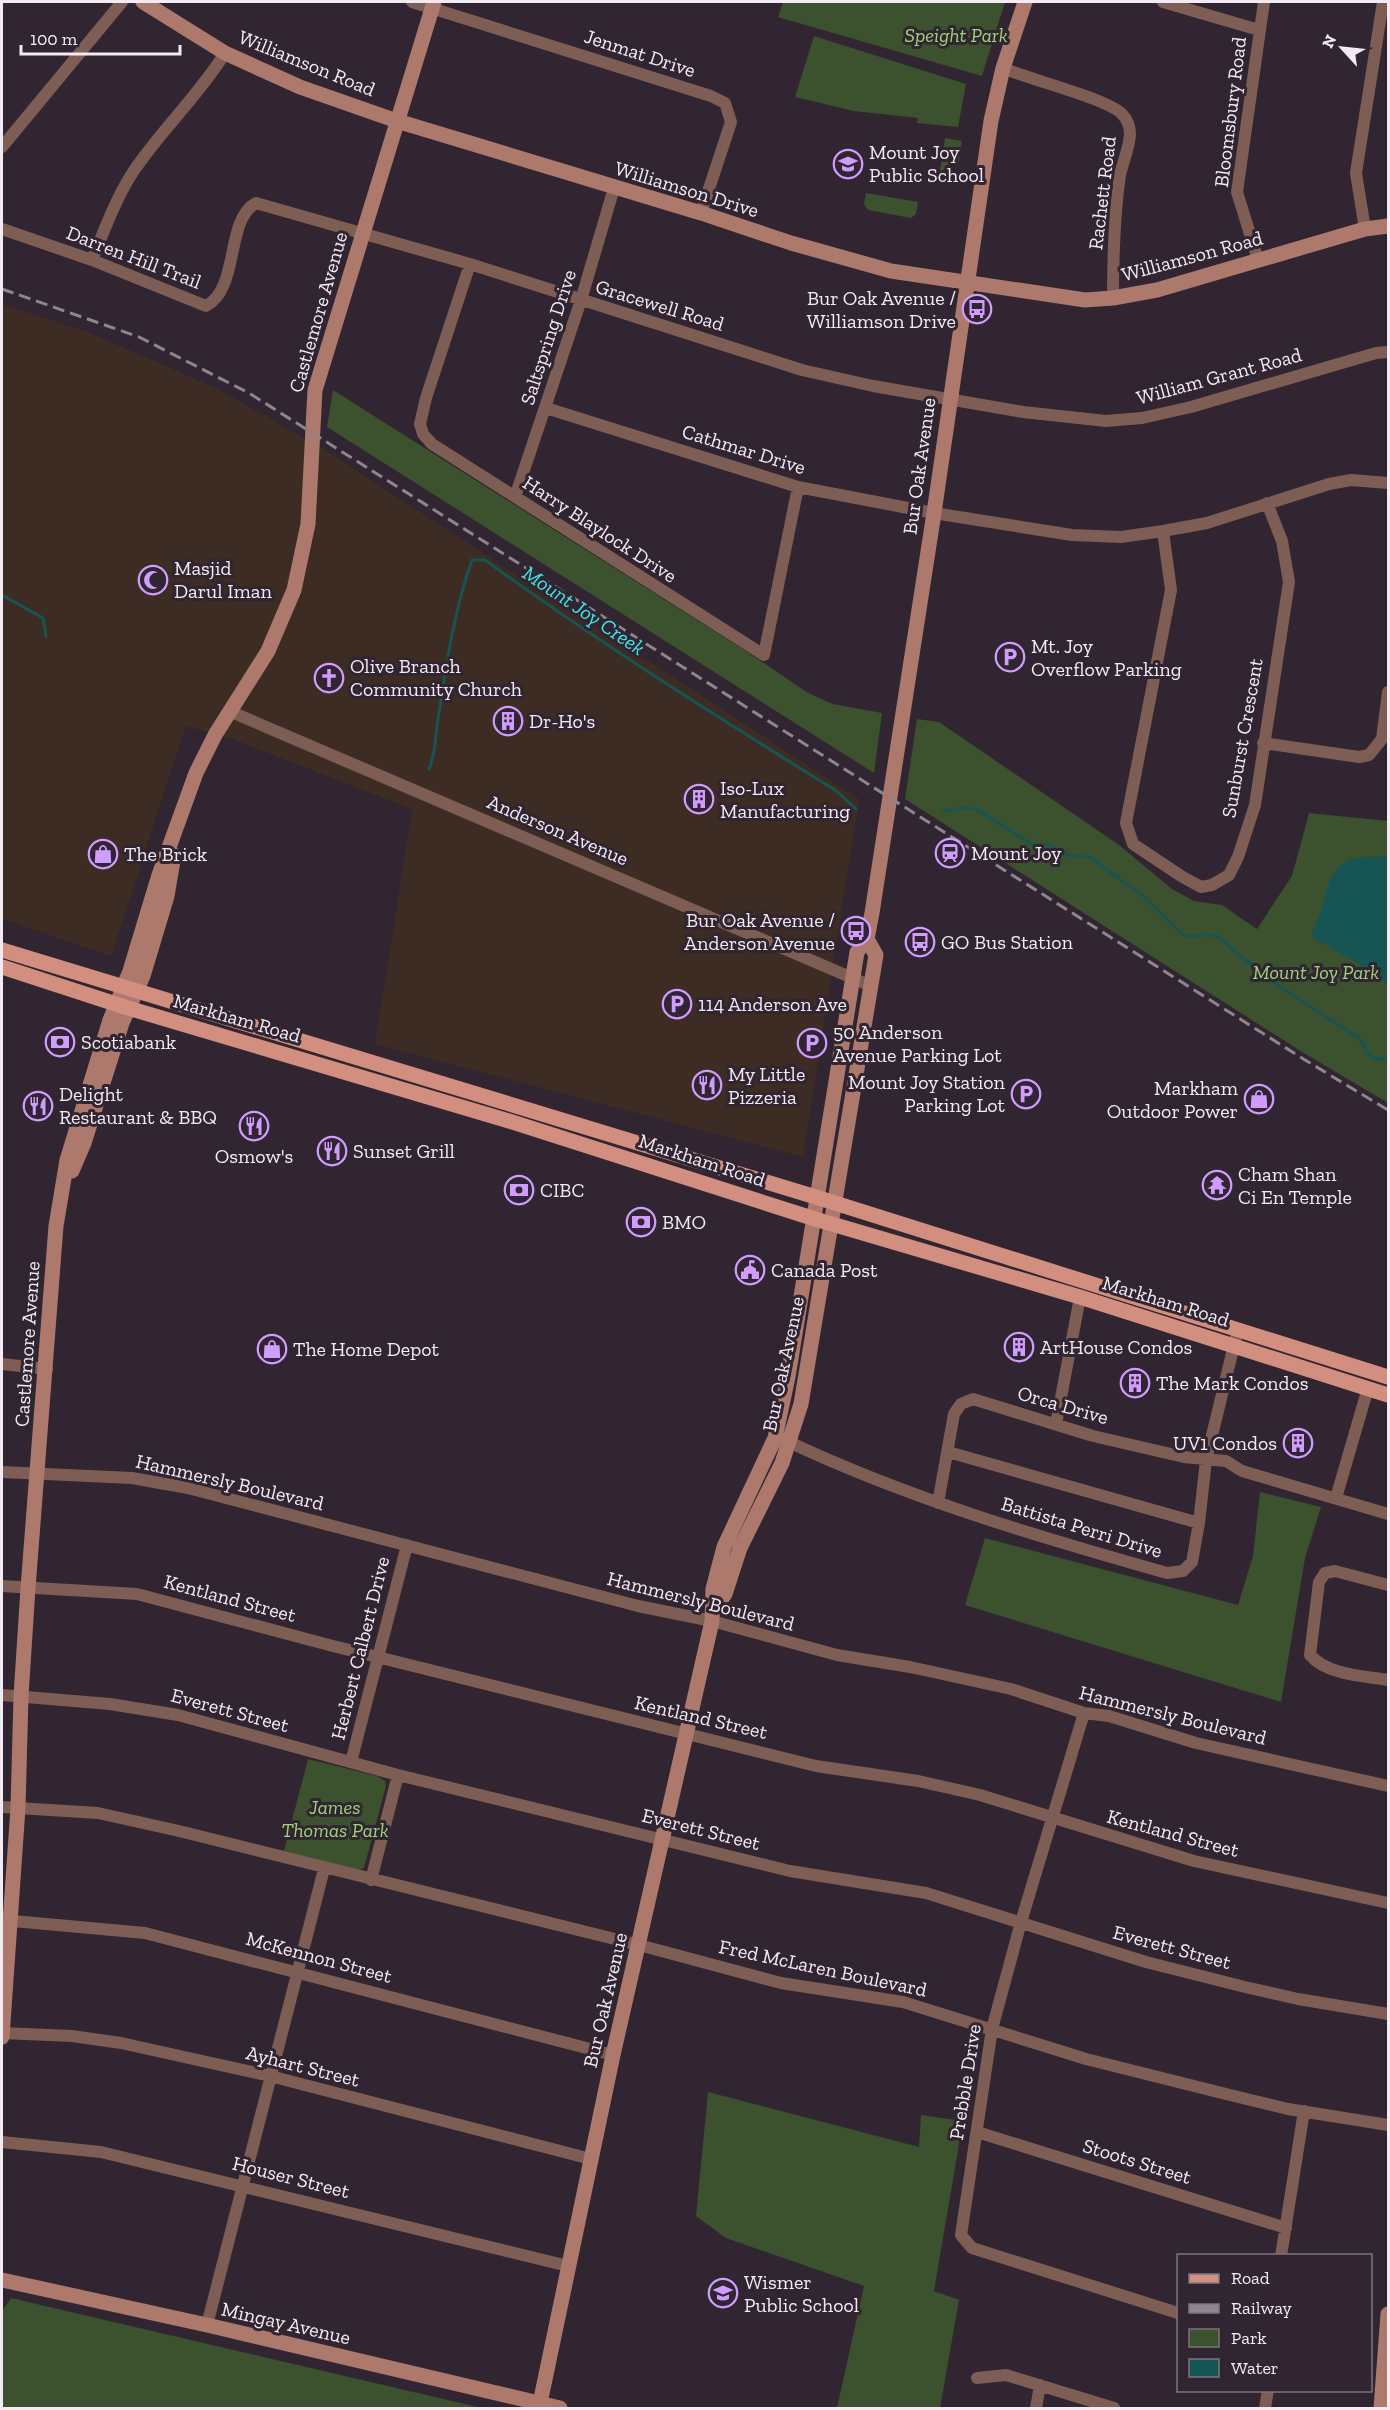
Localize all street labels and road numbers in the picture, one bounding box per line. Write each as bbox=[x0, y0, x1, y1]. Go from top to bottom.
street label: Jenmat Drive bbox=[581, 24, 699, 82]
street label: Williamson Road bbox=[235, 25, 379, 101]
street label: Bloomsbury Road bbox=[1209, 35, 1251, 189]
street label: Rachett Road bbox=[1083, 135, 1121, 251]
street label: Williamson Drive bbox=[612, 156, 762, 222]
street label: Darren Hill Trail bbox=[63, 220, 205, 294]
street label: Williamson Road bbox=[1119, 226, 1265, 286]
street label: Castlemore Avenue bbox=[284, 229, 352, 395]
street label: Saltspring Drive bbox=[515, 266, 581, 408]
street label: Gracewell Road bbox=[593, 274, 727, 336]
street label: William Grant Road bbox=[1134, 342, 1304, 410]
street label: Bur Oak Avenue bbox=[898, 396, 940, 536]
street label: Cathmar Drive bbox=[679, 419, 809, 479]
street label: Harry Blaylock Drive bbox=[518, 470, 682, 588]
street label: Sunburst Crescent bbox=[1216, 656, 1268, 820]
street label: Anderson Avenue bbox=[484, 789, 632, 871]
street label: Markham Road bbox=[171, 988, 303, 1048]
street label: Markham Road bbox=[636, 1128, 768, 1192]
street label: Castlemore Avenue bbox=[9, 1260, 45, 1428]
street label: Markham Road bbox=[1100, 1270, 1232, 1332]
street label: Bur Oak Avenue bbox=[757, 1294, 809, 1434]
street label: Orca Drive bbox=[1015, 1381, 1111, 1429]
street label: Hammersly Boulevard bbox=[134, 1449, 326, 1515]
street label: Battista Perri Drive bbox=[999, 1491, 1165, 1563]
street label: Herbert Calbert Drive bbox=[326, 1554, 394, 1742]
street label: Hammersly Boulevard bbox=[605, 1566, 797, 1636]
street label: Kentland Street bbox=[162, 1569, 299, 1627]
street label: Hammersly Boulevard bbox=[1077, 1680, 1269, 1750]
street label: Everett Street bbox=[169, 1683, 292, 1737]
street label: Kentland Street bbox=[632, 1690, 770, 1744]
street label: Everett Street bbox=[639, 1803, 763, 1855]
street label: Kentland Street bbox=[1105, 1804, 1242, 1862]
street label: Everett Street bbox=[1111, 1920, 1234, 1974]
street label: McKennon Street bbox=[244, 1926, 395, 1988]
street label: Bur Oak Avenue bbox=[578, 1930, 632, 2070]
street label: Fred McLaren Boulevard bbox=[717, 1934, 929, 2002]
street label: Prebble Drive bbox=[944, 2022, 986, 2142]
street label: Ayhart Street bbox=[244, 2040, 363, 2092]
street label: Stoots Street bbox=[1080, 2133, 1195, 2189]
street label: Houser Street bbox=[230, 2151, 352, 2203]
street label: Mingay Avenue bbox=[219, 2296, 353, 2350]

